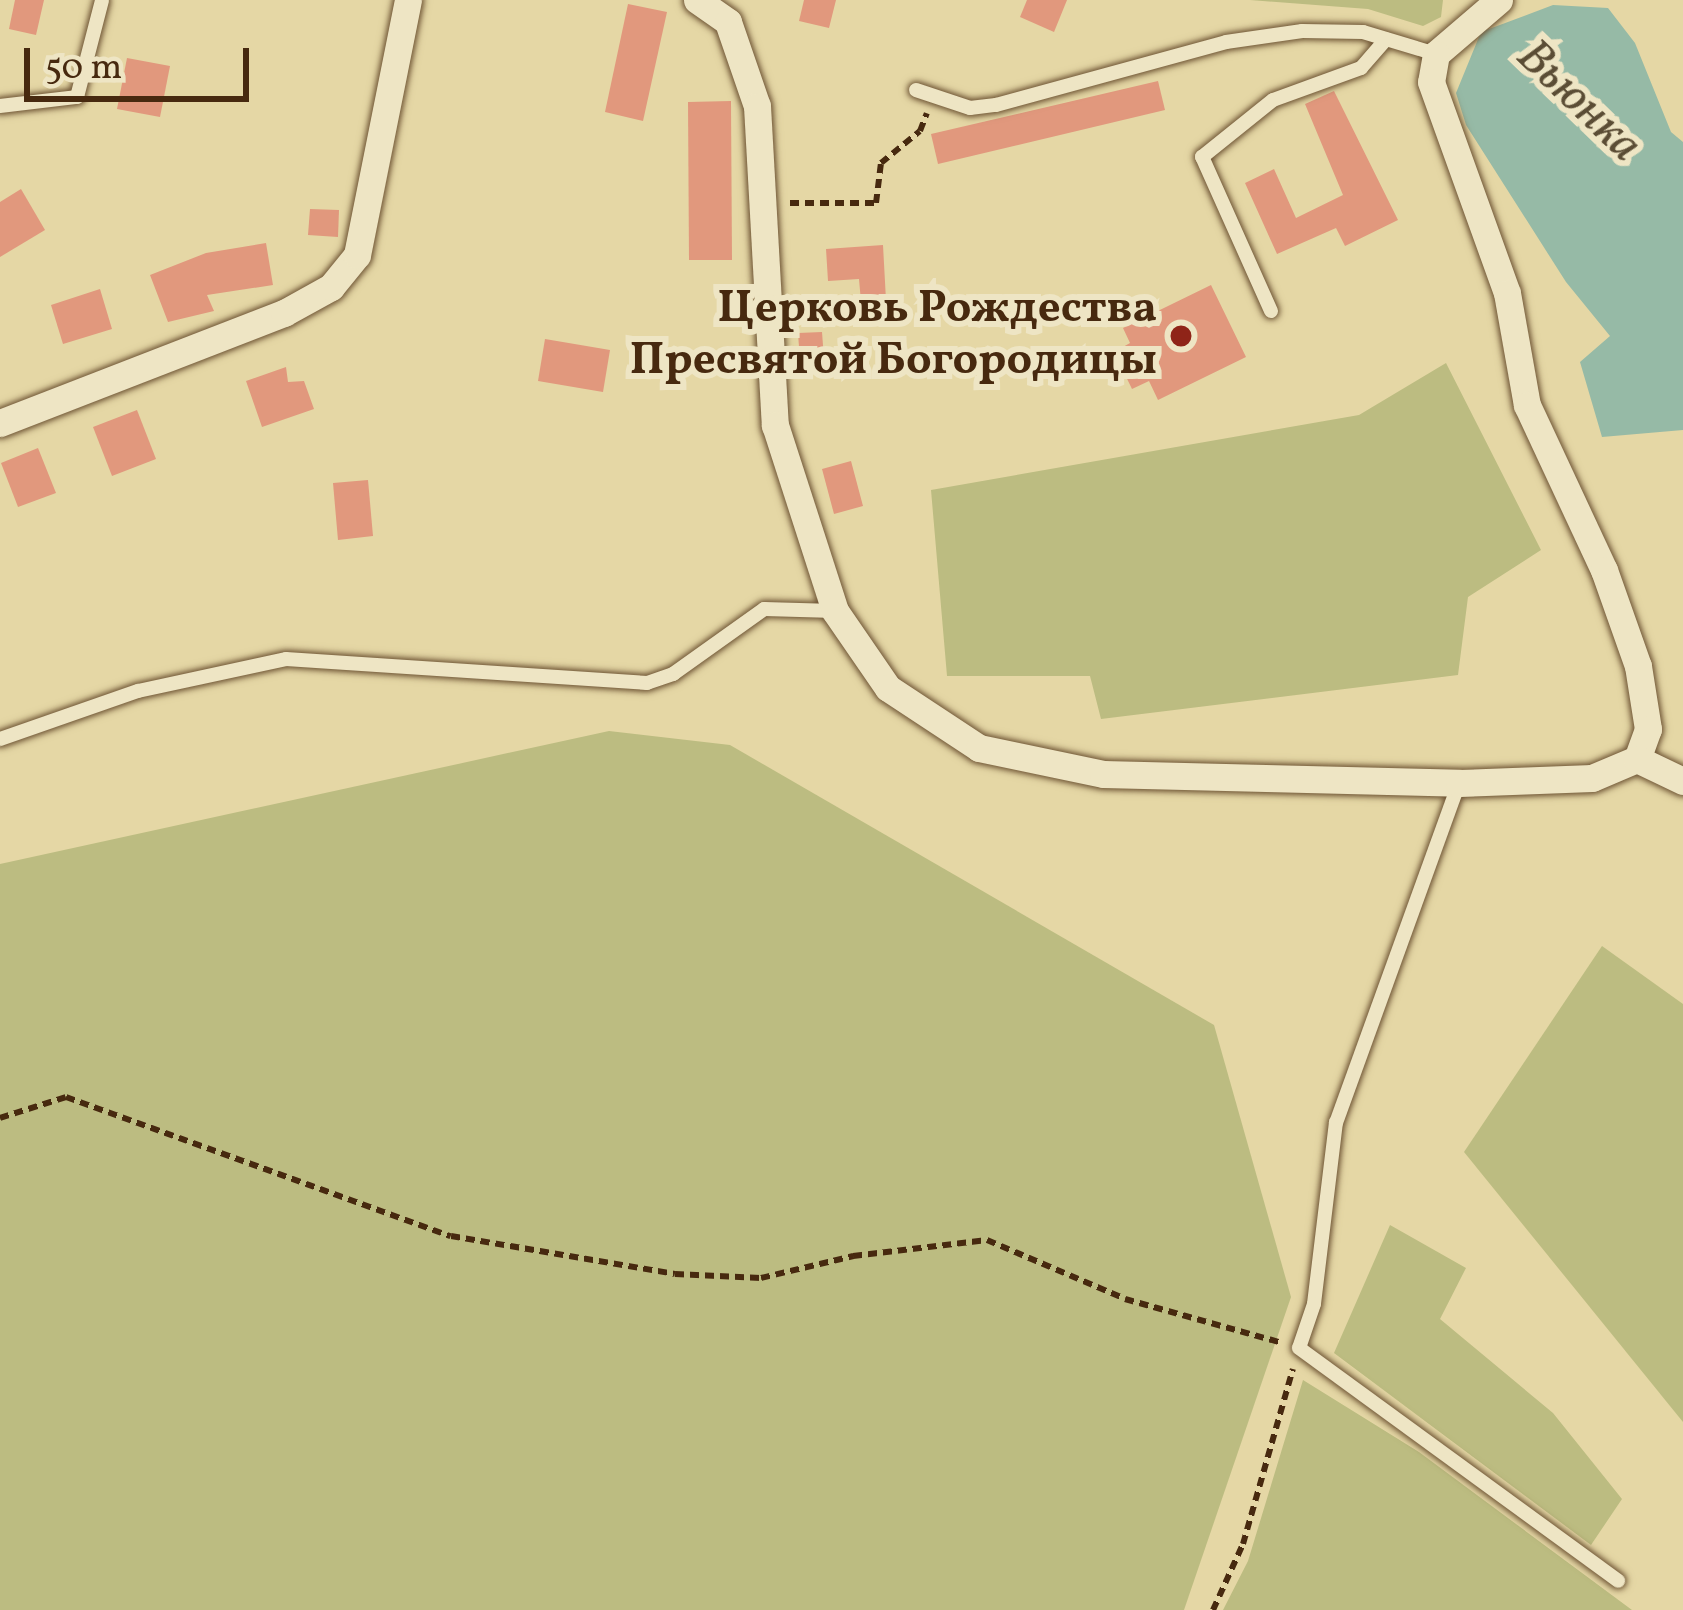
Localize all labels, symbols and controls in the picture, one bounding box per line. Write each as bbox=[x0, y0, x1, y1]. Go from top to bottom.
scale bar bbox=[30, 24, 255, 98]
water label: Вьюнка bbox=[1504, 29, 1652, 175]
text: 50 m bbox=[45, 44, 122, 94]
place label: Церковь Рождества Пресвятой Богородицы bbox=[630, 283, 1157, 389]
marker: Церковь Рождества Пресвятой Богородицы bbox=[1168, 323, 1194, 349]

